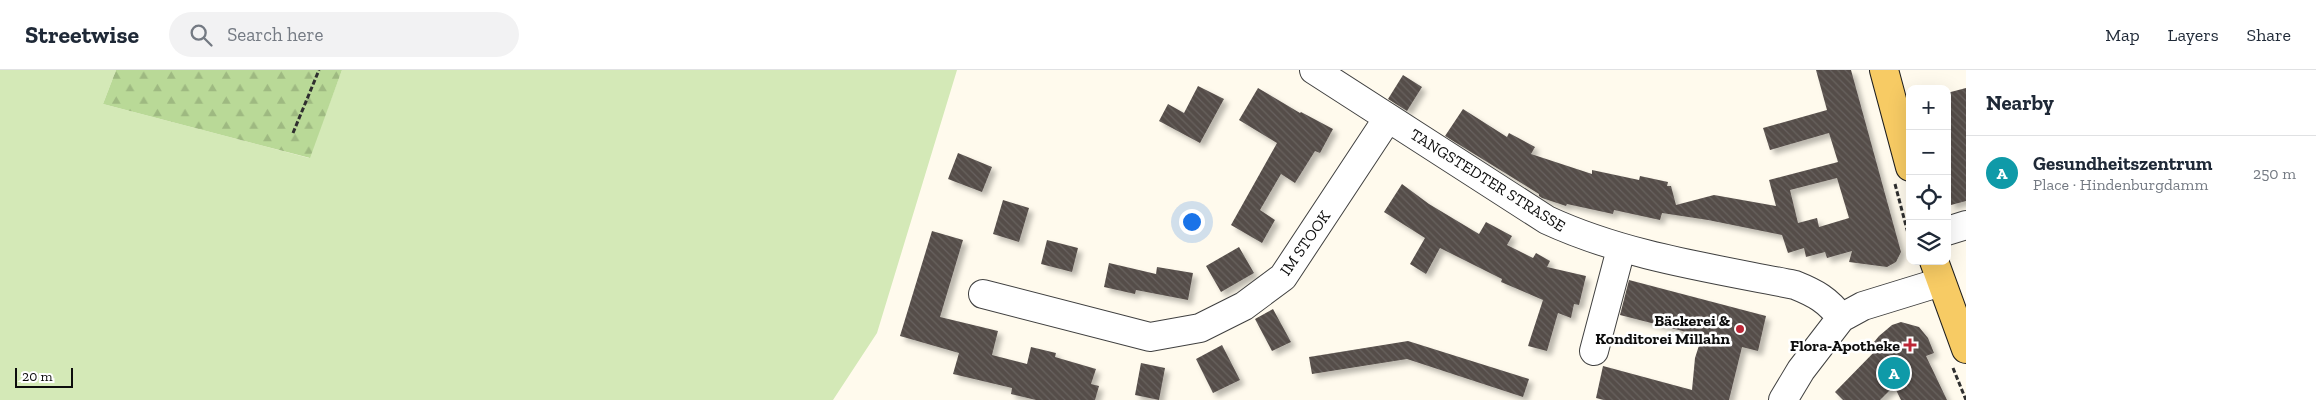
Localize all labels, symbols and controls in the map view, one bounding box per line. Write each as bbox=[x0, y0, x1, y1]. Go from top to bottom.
search box bbox=[169, 12, 519, 57]
text: Streetwise bbox=[25, 20, 139, 49]
icon: search bbox=[187, 21, 215, 49]
text: Search here bbox=[227, 23, 323, 46]
text: Map bbox=[2105, 24, 2140, 46]
text: Layers bbox=[2168, 24, 2219, 46]
text: Share bbox=[2247, 24, 2291, 46]
map controls bbox=[1906, 85, 1951, 265]
button: + bbox=[1906, 85, 1951, 130]
text: Nearby bbox=[1986, 90, 2054, 115]
street label: TANGSTEDTER STRASSE bbox=[1407, 124, 1569, 236]
button: − bbox=[1906, 130, 1951, 175]
text: Gesundheitszentrum bbox=[2033, 152, 2212, 175]
text: A bbox=[1997, 164, 2008, 183]
text: 250 m bbox=[2253, 164, 2296, 183]
button: locate bbox=[1906, 175, 1951, 220]
text: Place · Hindenburgdamm bbox=[2033, 175, 2208, 194]
street label: IM STOOK bbox=[1276, 206, 1335, 279]
your location bbox=[1179, 209, 1205, 235]
button: layers bbox=[1906, 220, 1951, 265]
place label: Bäckerei & Konditorei Millahn bbox=[1595, 311, 1730, 348]
marker: Bäckerei & Konditorei Millahn bbox=[1734, 323, 1746, 335]
place label: Flora-Apotheke bbox=[1790, 336, 1900, 355]
marker: Flora-Apotheke bbox=[1904, 339, 1916, 351]
pin: A bbox=[1878, 354, 1910, 392]
scale bar bbox=[15, 365, 72, 388]
text: 20 m bbox=[22, 368, 53, 385]

